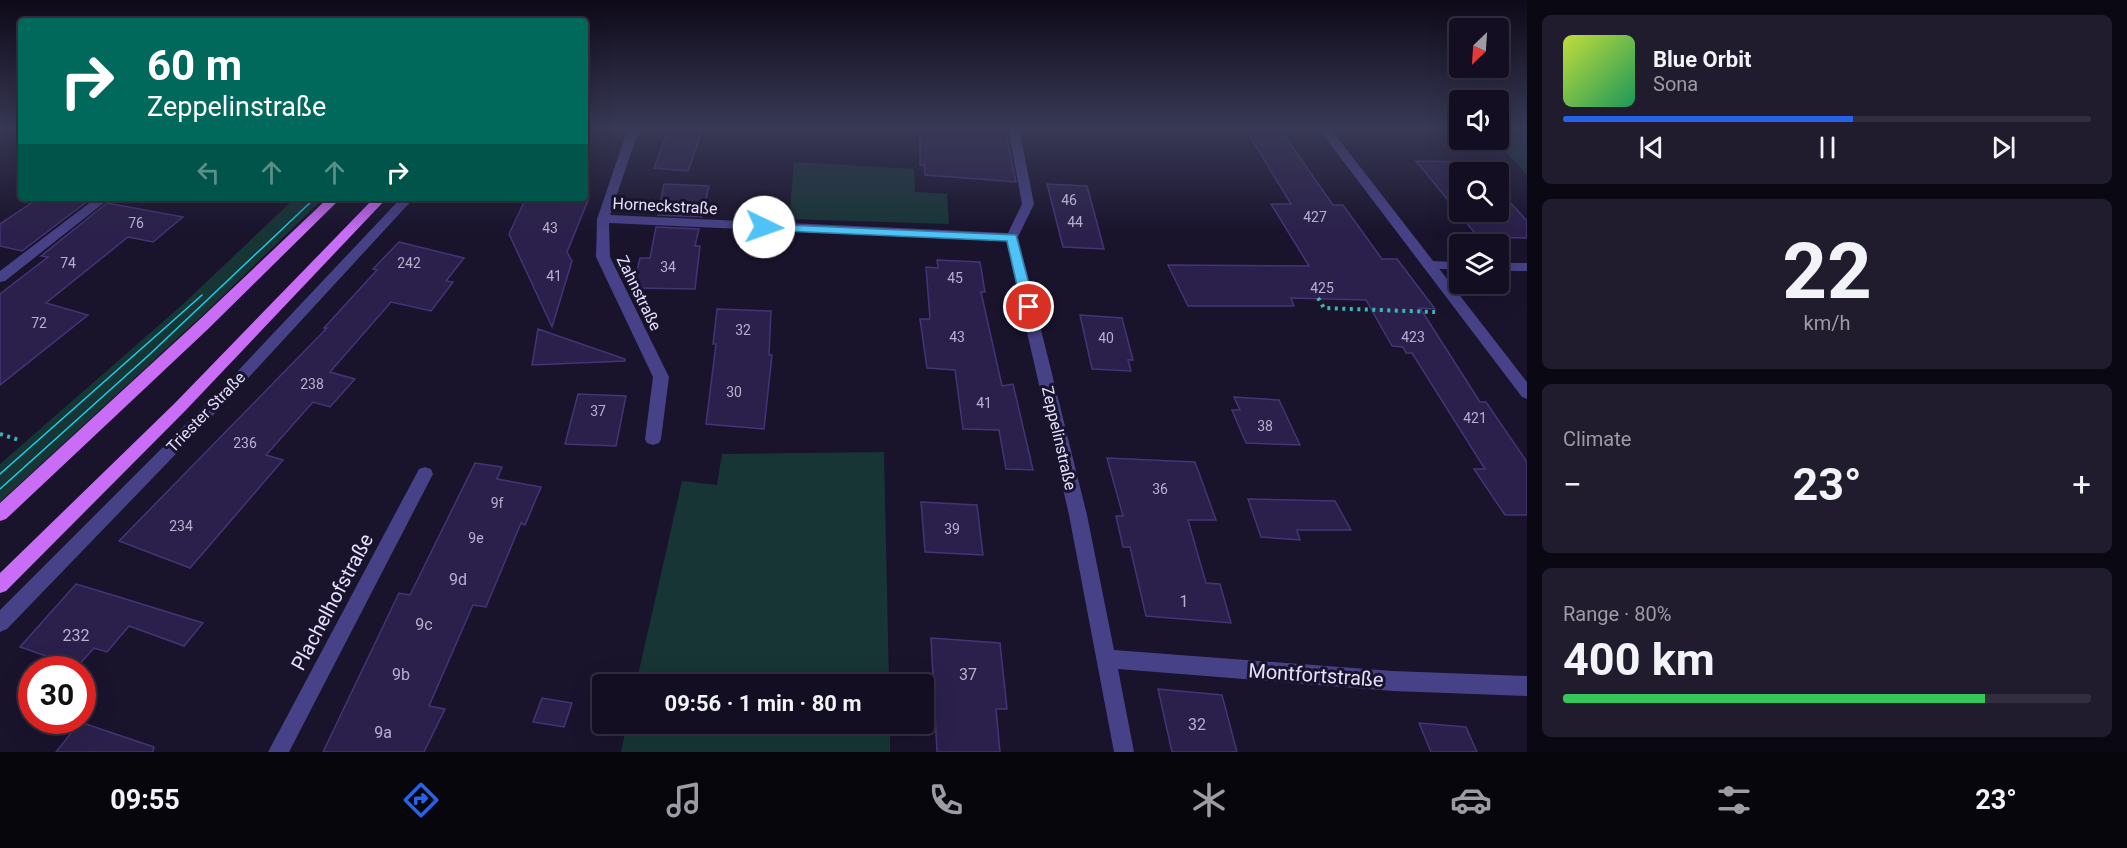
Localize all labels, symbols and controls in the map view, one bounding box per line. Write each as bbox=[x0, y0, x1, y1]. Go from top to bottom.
north arrow bbox=[1449, 18, 1509, 78]
map controls bbox=[1449, 18, 1509, 294]
text: 60 m bbox=[147, 41, 242, 90]
icon: right bbox=[48, 42, 126, 120]
text: Blue Orbit bbox=[1653, 47, 1751, 72]
text: Sona bbox=[1653, 72, 1698, 96]
button: sound bbox=[1449, 90, 1509, 150]
text: Zeppelinstraße bbox=[147, 91, 326, 123]
icon: previous bbox=[1635, 131, 1668, 164]
icon: pause bbox=[1811, 131, 1844, 164]
icon: next bbox=[1987, 131, 2020, 164]
icon: left bbox=[192, 156, 225, 189]
icon: ahead bbox=[255, 156, 288, 189]
icon: ahead bbox=[318, 156, 351, 189]
icon: right bbox=[381, 156, 414, 189]
button: search bbox=[1449, 162, 1509, 222]
house number: 46 bbox=[1061, 192, 1077, 208]
street label: Horneckstraße bbox=[612, 194, 718, 218]
position arrow bbox=[732, 195, 796, 259]
house number: 427 bbox=[1303, 209, 1327, 225]
house number: 44 bbox=[1067, 214, 1083, 230]
house number: 76 bbox=[128, 215, 144, 231]
house number: 43 bbox=[542, 220, 558, 236]
text: 22 bbox=[1782, 226, 1872, 317]
button: layers bbox=[1449, 234, 1509, 294]
street label: Zahnstraße bbox=[613, 252, 665, 334]
house number: 74 bbox=[60, 255, 76, 271]
house number: 242 bbox=[397, 255, 421, 271]
house number: 34 bbox=[660, 259, 676, 275]
house number: 41 bbox=[546, 268, 562, 284]
house number: 45 bbox=[947, 270, 963, 286]
house number: 425 bbox=[1310, 280, 1334, 296]
pin bbox=[1003, 281, 1054, 332]
icon: arrive bbox=[1012, 290, 1045, 323]
text: km/h bbox=[1804, 311, 1850, 335]
house number: 72 bbox=[31, 315, 47, 331]
house number: 32 bbox=[735, 322, 751, 338]
house number: 43 bbox=[949, 329, 965, 345]
house number: 423 bbox=[1401, 329, 1425, 345]
house number: 40 bbox=[1098, 330, 1114, 346]
street label: Triester Straße bbox=[163, 368, 249, 456]
house number: 238 bbox=[300, 376, 324, 392]
house number: 30 bbox=[726, 384, 742, 400]
street label: Zeppelinstraße bbox=[1038, 384, 1080, 492]
house number: 41 bbox=[976, 395, 992, 411]
house number: 37 bbox=[590, 403, 606, 419]
house number: 421 bbox=[1463, 410, 1487, 426]
house number: 38 bbox=[1257, 418, 1273, 434]
text: Climate bbox=[1563, 427, 1631, 451]
house number: 236 bbox=[233, 435, 257, 451]
text: 23° bbox=[1792, 458, 1862, 511]
text: − bbox=[1563, 465, 1582, 504]
text: + bbox=[2072, 465, 2091, 504]
house number: 36 bbox=[1152, 481, 1168, 497]
house number: 9f bbox=[491, 495, 503, 511]
house number: 234 bbox=[169, 518, 193, 534]
house number: 39 bbox=[944, 521, 960, 537]
street label: Plachelhofstraße bbox=[286, 530, 378, 674]
house number: 9e bbox=[468, 530, 484, 546]
house number: 9d bbox=[449, 570, 467, 589]
house number: 1 bbox=[1180, 592, 1189, 611]
text: Range · 80% bbox=[1563, 602, 1671, 626]
house number: 9c bbox=[415, 615, 433, 634]
house number: 232 bbox=[63, 626, 89, 645]
text: 400 km bbox=[1563, 633, 1715, 686]
speed limit sign: 30 bbox=[18, 656, 96, 734]
street label: Montfortstraße bbox=[1248, 658, 1384, 692]
house number: 9b bbox=[392, 665, 410, 684]
house number: 37 bbox=[959, 665, 977, 684]
text: 09:56 · 1 min · 80 m bbox=[665, 691, 861, 716]
house number: 32 bbox=[1188, 715, 1206, 734]
house number: 9a bbox=[374, 723, 392, 742]
icon: directions bbox=[400, 779, 442, 821]
icon: music bbox=[663, 779, 705, 821]
icon: phone bbox=[925, 779, 967, 821]
icon: climate bbox=[1188, 779, 1230, 821]
icon: car bbox=[1450, 779, 1492, 821]
icon: filters bbox=[1713, 779, 1755, 821]
text: 09:55 bbox=[110, 784, 180, 816]
text: 23° bbox=[1975, 784, 2017, 816]

